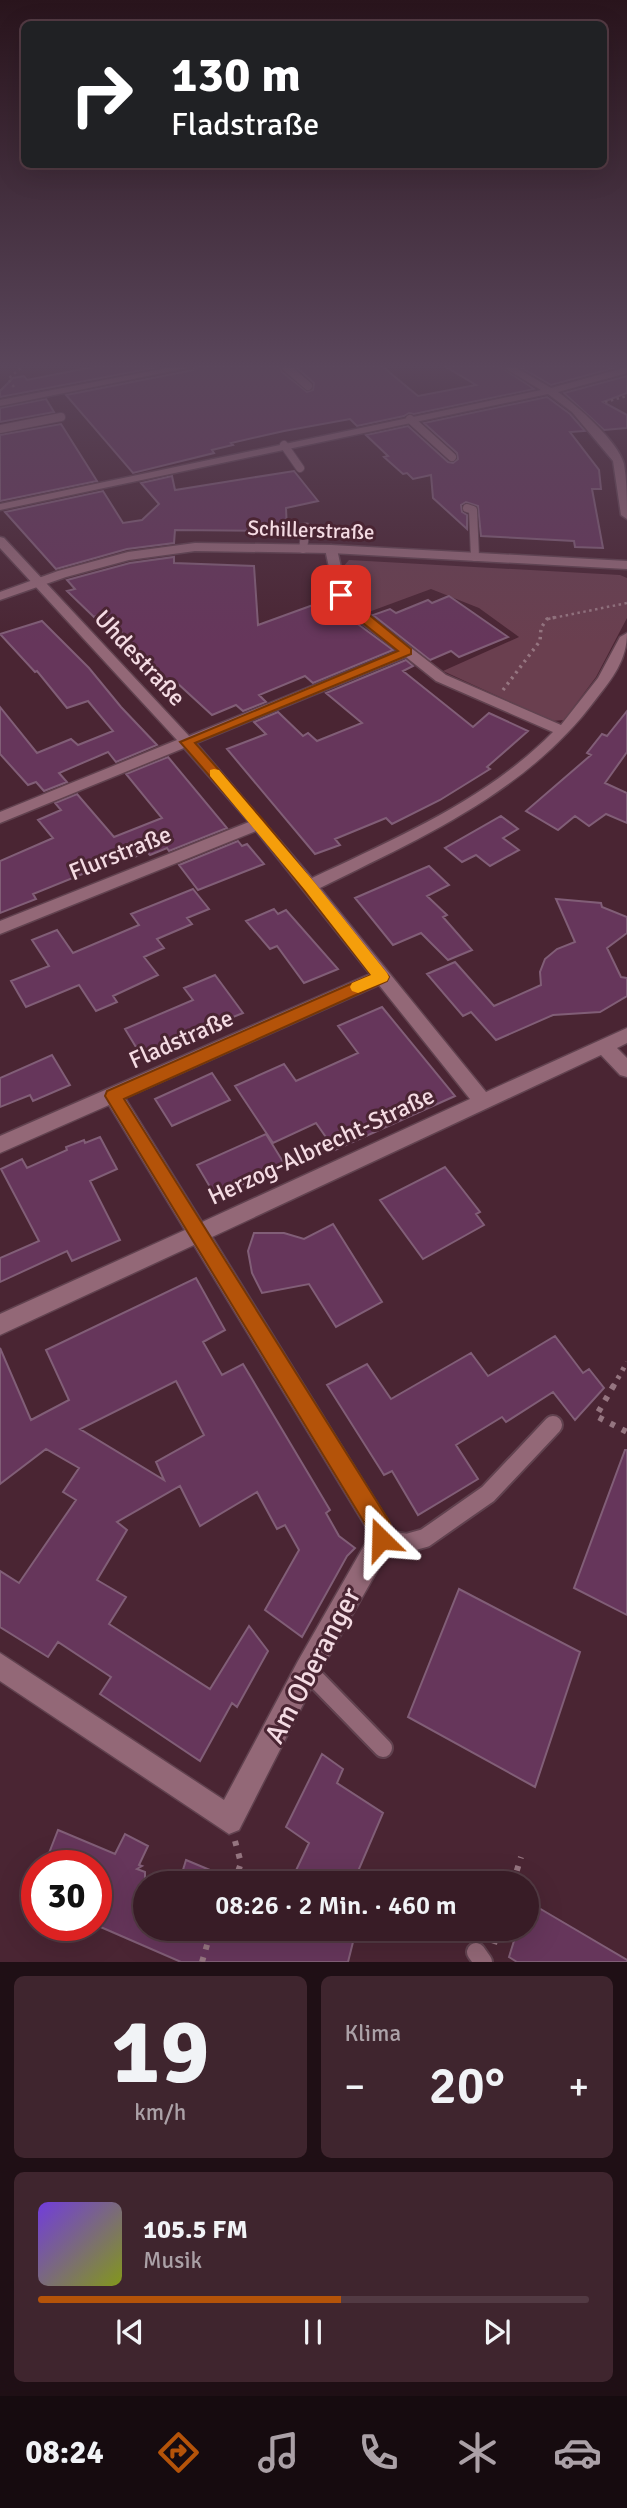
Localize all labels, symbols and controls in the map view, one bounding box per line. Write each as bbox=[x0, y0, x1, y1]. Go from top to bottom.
text: 130 m bbox=[171, 45, 301, 105]
icon: right bbox=[56, 49, 147, 140]
text: Fladstraße bbox=[171, 105, 319, 144]
street label: Schillerstraße bbox=[247, 515, 375, 545]
pin bbox=[311, 565, 371, 625]
icon: arrive bbox=[322, 576, 360, 614]
street label: Uhdestraße bbox=[88, 604, 192, 712]
street label: Flurstraße bbox=[64, 819, 176, 887]
street label: Fladstraße bbox=[124, 1003, 238, 1075]
street label: Herzog-Albrecht-Straße bbox=[203, 1080, 439, 1212]
position arrow bbox=[344, 1502, 418, 1576]
street label: Am Oberanger bbox=[258, 1581, 368, 1749]
speed limit sign: 30 bbox=[21, 1850, 112, 1941]
text: 08:26 · 2 Min. · 460 m bbox=[215, 1890, 457, 1922]
text: 19 bbox=[111, 1996, 209, 2109]
text: Klima bbox=[345, 2019, 401, 2048]
text: 20° bbox=[429, 2054, 505, 2118]
text: − bbox=[345, 2063, 365, 2110]
text: + bbox=[568, 2063, 589, 2110]
text: km/h bbox=[134, 2098, 186, 2127]
text: 105.5 FM bbox=[143, 2214, 248, 2246]
text: Musik bbox=[143, 2246, 202, 2275]
icon: previous bbox=[111, 2313, 149, 2351]
icon: pause bbox=[294, 2313, 332, 2351]
icon: next bbox=[478, 2313, 516, 2351]
icon: directions bbox=[154, 2428, 203, 2477]
icon: music bbox=[254, 2428, 303, 2477]
icon: phone bbox=[354, 2428, 403, 2477]
icon: climate bbox=[453, 2428, 502, 2477]
icon: car bbox=[553, 2428, 602, 2477]
text: 08:24 bbox=[25, 2433, 104, 2472]

